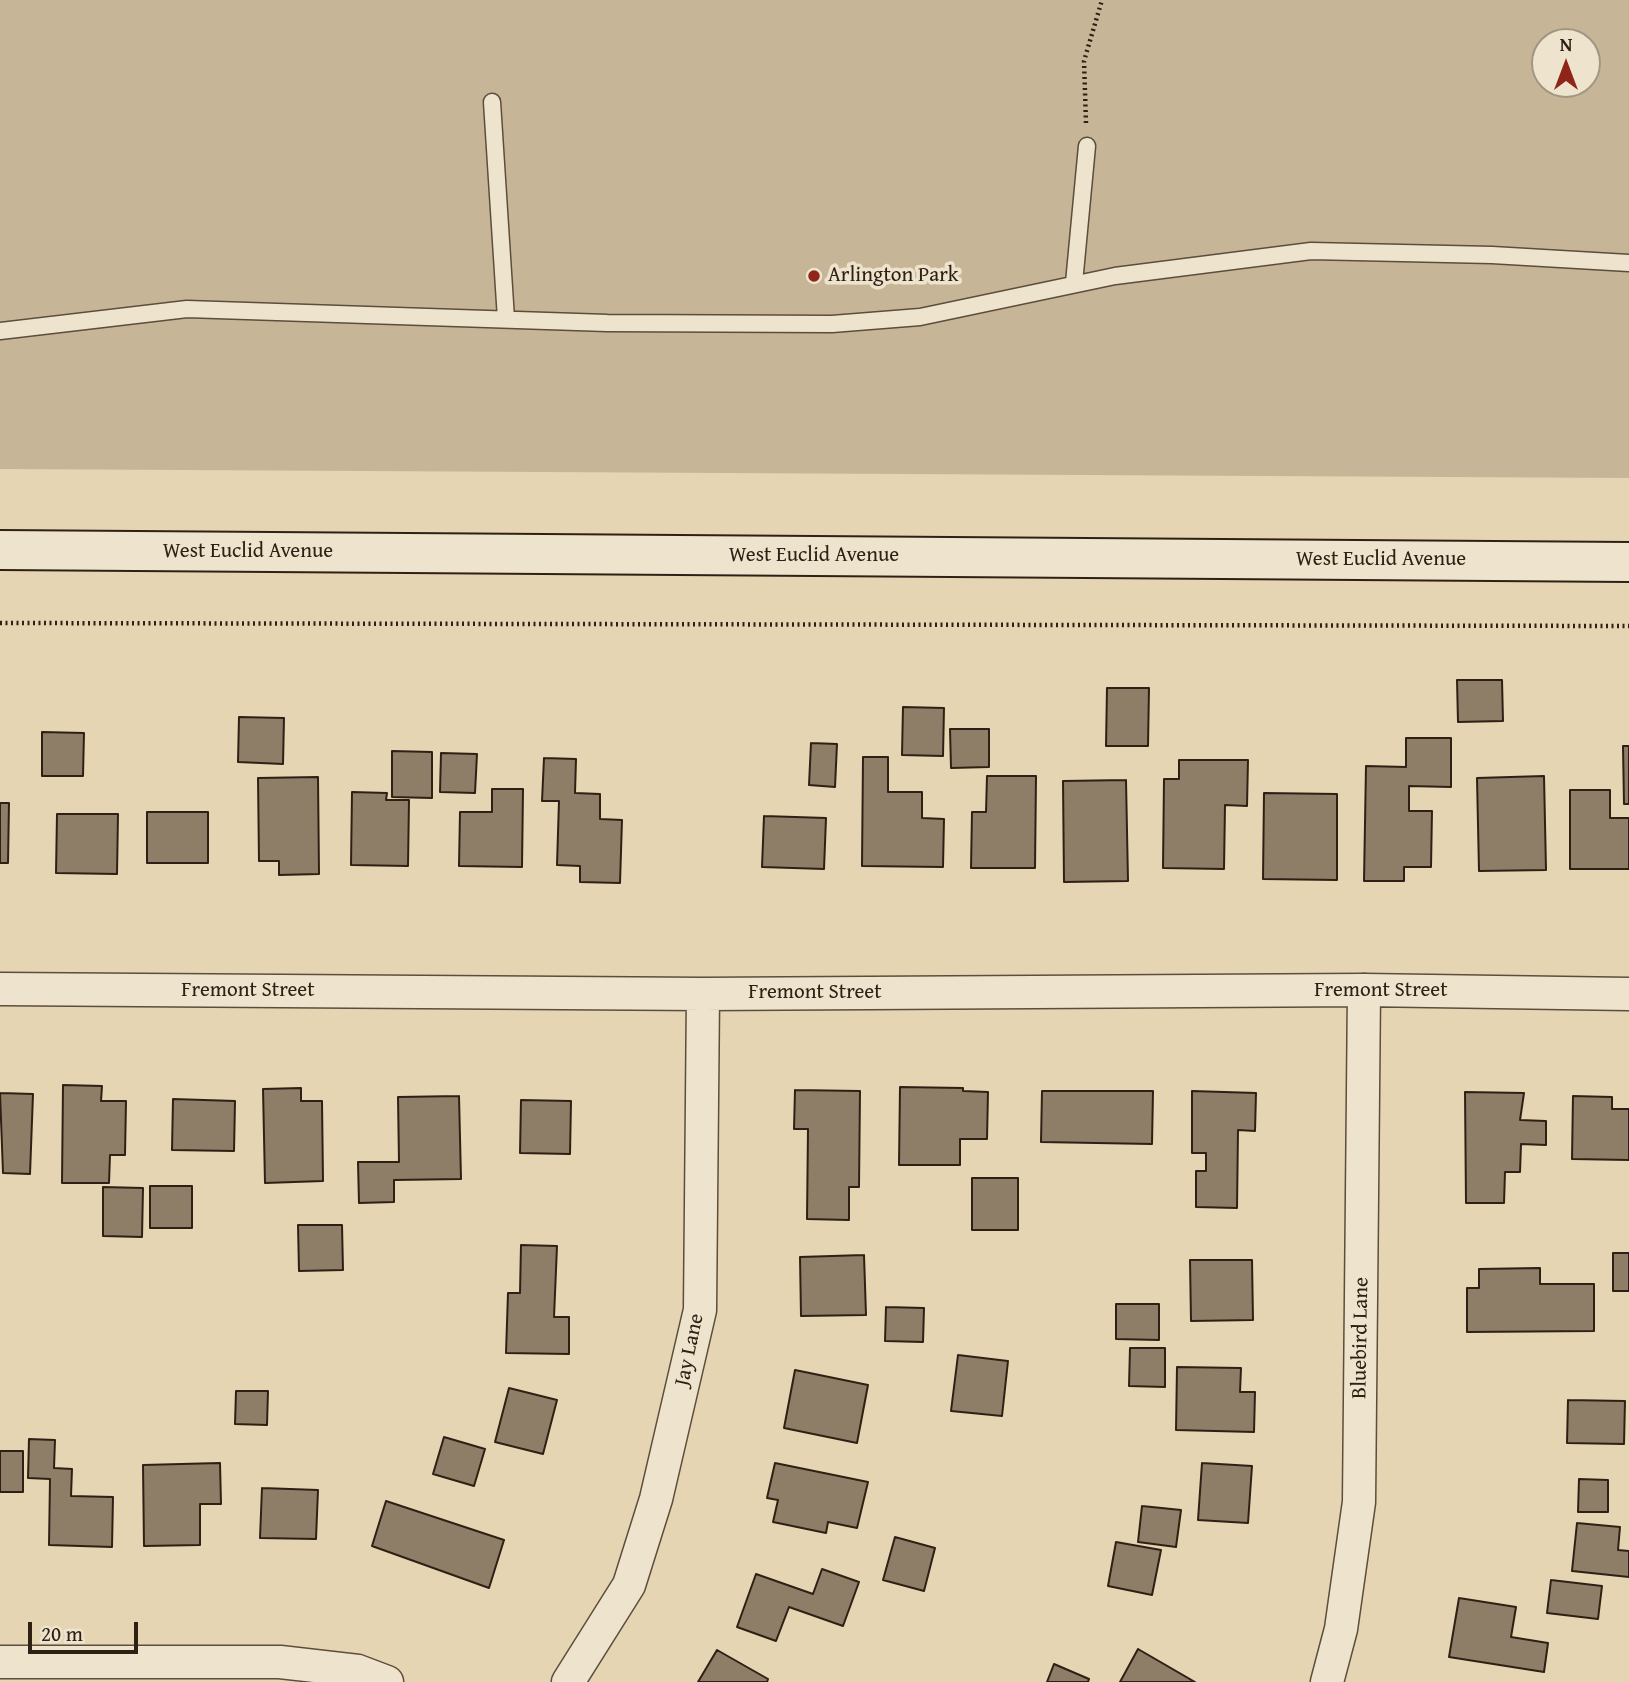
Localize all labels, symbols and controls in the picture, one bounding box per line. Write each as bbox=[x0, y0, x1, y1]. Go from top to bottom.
north arrow bbox=[1531, 28, 1601, 98]
text: N bbox=[1560, 30, 1572, 58]
place label: Arlington Park bbox=[828, 263, 959, 289]
marker: Arlington Park bbox=[806, 268, 822, 284]
street label: West Euclid Avenue bbox=[163, 539, 333, 565]
street label: West Euclid Avenue bbox=[729, 543, 899, 569]
street label: West Euclid Avenue bbox=[1296, 547, 1466, 573]
street label: Fremont Street bbox=[181, 978, 315, 1004]
street label: Fremont Street bbox=[1314, 978, 1448, 1004]
street label: Fremont Street bbox=[748, 980, 882, 1006]
street label: Bluebird Lane bbox=[1347, 1277, 1375, 1399]
street label: Jay Lane bbox=[670, 1311, 710, 1389]
scale bar bbox=[32, 1608, 142, 1652]
text: 20 m bbox=[41, 1618, 83, 1649]

